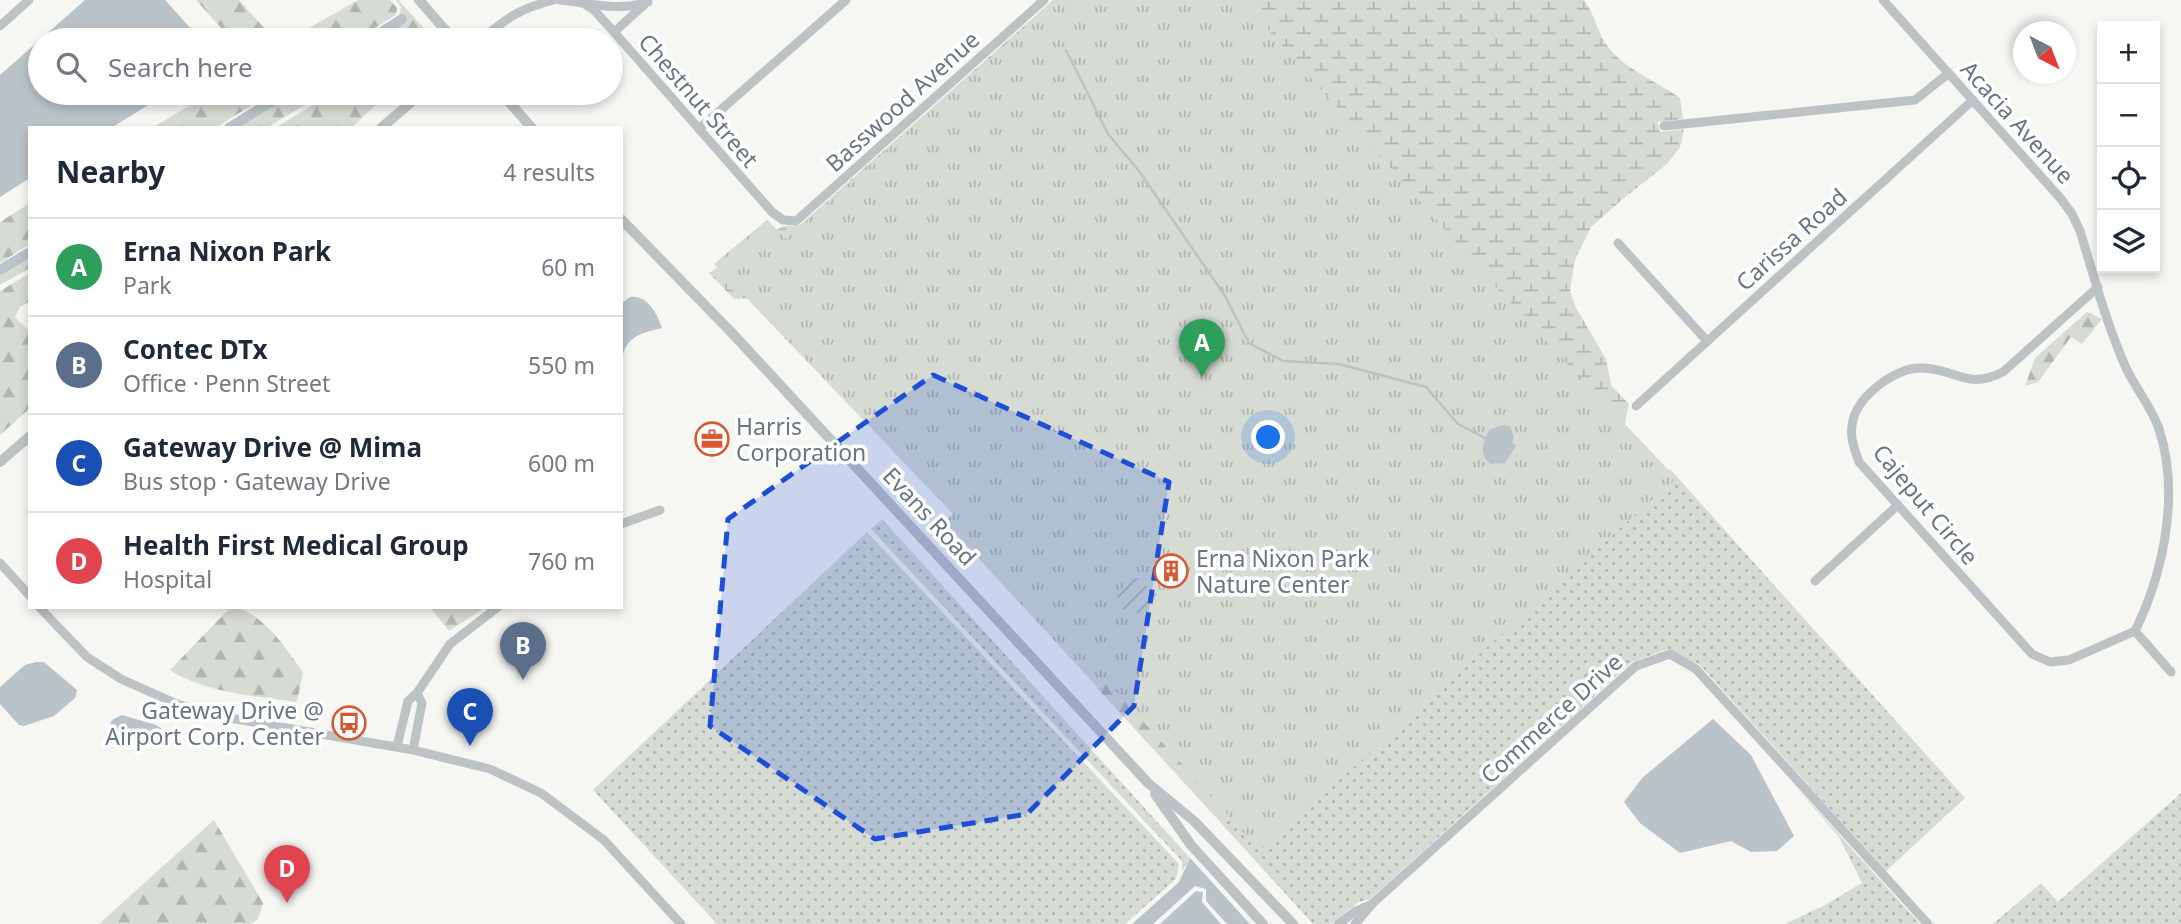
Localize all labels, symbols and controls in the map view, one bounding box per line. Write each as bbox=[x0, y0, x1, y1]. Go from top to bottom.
north arrow bbox=[2013, 21, 2076, 84]
map controls bbox=[2097, 21, 2160, 273]
button: + bbox=[2097, 21, 2160, 84]
street label: Basswood Avenue bbox=[818, 23, 986, 179]
street label: Chestnut Street bbox=[632, 26, 766, 174]
search box bbox=[28, 28, 623, 105]
icon: search bbox=[52, 48, 90, 86]
text: Search here bbox=[108, 49, 253, 85]
street label: Acacia Avenue bbox=[1954, 54, 2082, 190]
button: − bbox=[2097, 84, 2160, 147]
button: locate bbox=[2097, 147, 2160, 210]
text: Nearby bbox=[56, 151, 165, 192]
text: 4 results bbox=[503, 156, 595, 188]
street label: Carissa Road bbox=[1729, 181, 1853, 297]
button: layers bbox=[2097, 210, 2160, 273]
text: Erna Nixon Park bbox=[123, 233, 331, 269]
text: A bbox=[71, 251, 87, 283]
text: 60 m bbox=[541, 251, 595, 283]
text: Park bbox=[123, 269, 172, 301]
pin: A bbox=[1179, 319, 1225, 377]
text: Contec DTx bbox=[123, 331, 268, 367]
text: B bbox=[71, 349, 87, 381]
text: 550 m bbox=[528, 349, 595, 381]
text: Office · Penn Street bbox=[123, 367, 330, 399]
place label: Harris Corporation bbox=[736, 410, 866, 468]
office icon: Harris Corporation bbox=[693, 420, 731, 458]
your location bbox=[1251, 420, 1285, 454]
text: Gateway Drive @ Mima bbox=[123, 429, 422, 465]
street label: Cajeput Circle bbox=[1866, 437, 1986, 571]
text: C bbox=[72, 447, 86, 479]
text: 600 m bbox=[528, 447, 595, 479]
street label: Evans Road bbox=[876, 460, 984, 572]
text: Bus stop · Gateway Drive bbox=[123, 465, 391, 497]
text: Health First Medical Group bbox=[123, 527, 469, 563]
place label: Erna Nixon Park Nature Center bbox=[1196, 542, 1370, 600]
text: D bbox=[71, 545, 87, 577]
text: 760 m bbox=[528, 545, 595, 577]
building icon: Erna Nixon Park Nature Center bbox=[1152, 552, 1190, 590]
text: Hospital bbox=[123, 563, 212, 595]
pin: B bbox=[500, 622, 546, 680]
street label: Commerce Drive bbox=[1473, 646, 1629, 790]
pin: C bbox=[447, 688, 493, 746]
place label: Gateway Drive @ Airport Corp. Center bbox=[105, 694, 324, 752]
bus stop icon: Gateway Drive @ Airport Corp. Center bbox=[330, 704, 368, 742]
pin: D bbox=[264, 845, 310, 903]

